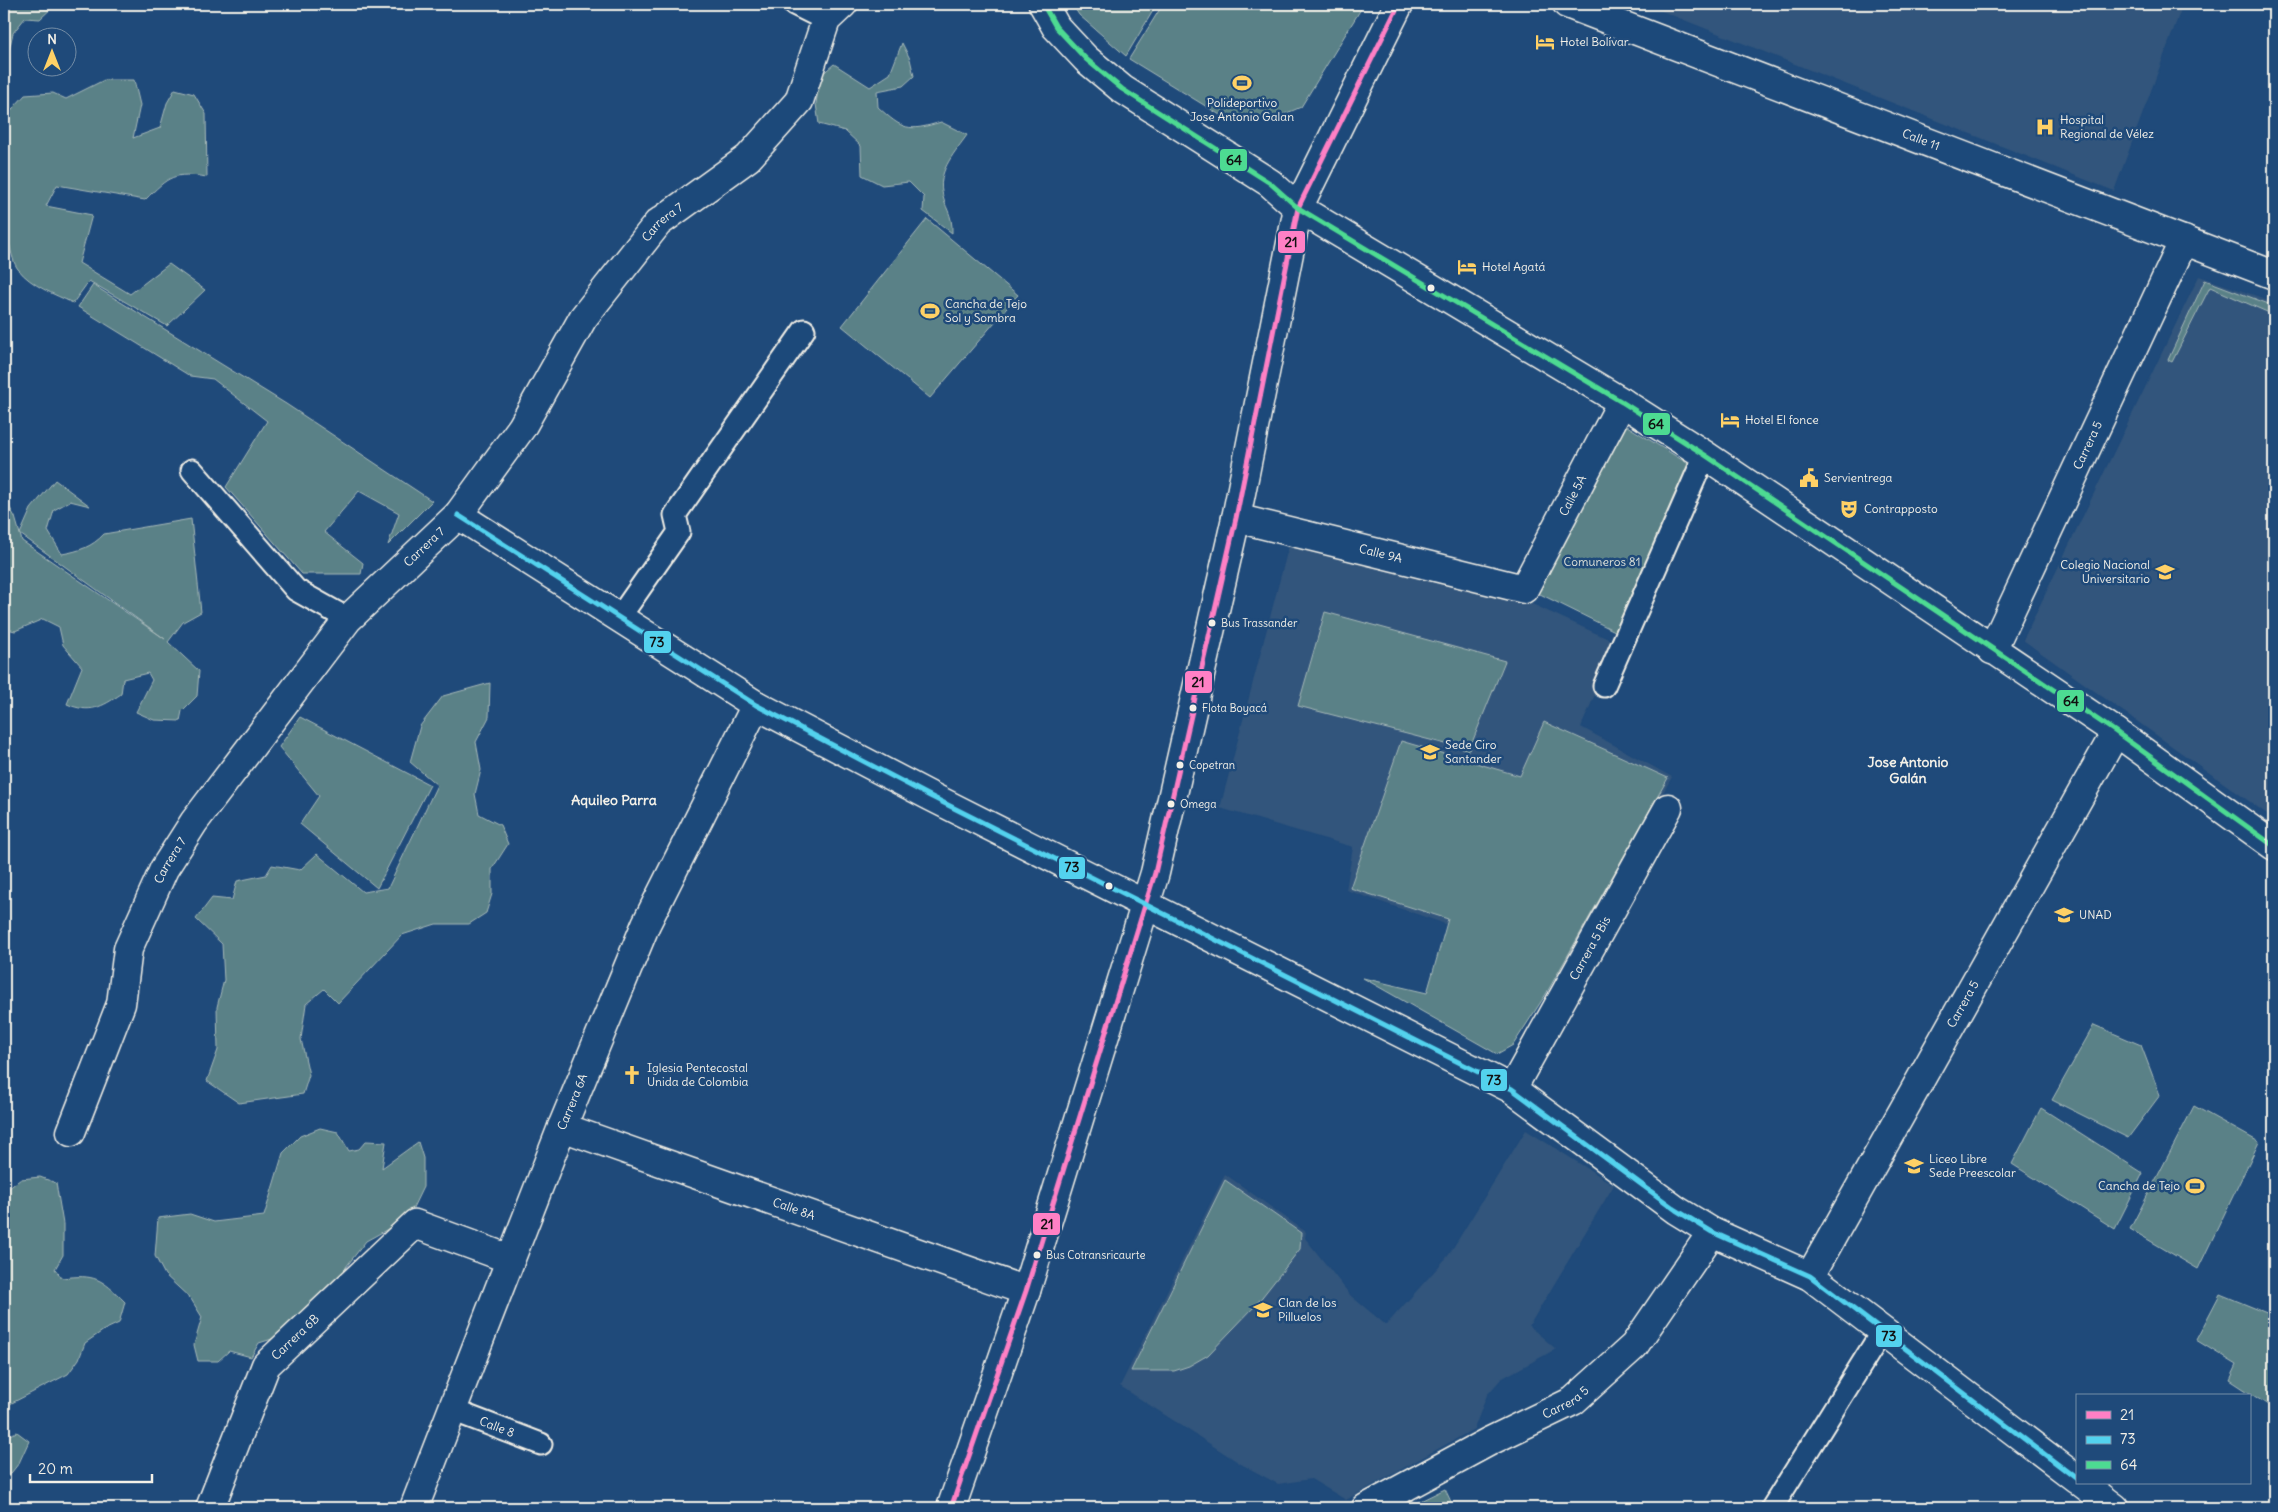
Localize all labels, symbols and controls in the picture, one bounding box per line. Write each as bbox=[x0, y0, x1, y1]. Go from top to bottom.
north arrow bbox=[28, 28, 78, 78]
text: N bbox=[47, 30, 57, 48]
hotel icon: Hotel Bolívar bbox=[1534, 31, 1556, 53]
place label: Hotel Bolívar bbox=[1560, 34, 1629, 49]
sports icon: Polideportivo Jose Antonio Galan bbox=[1231, 72, 1253, 94]
place label: Polideportivo Jose Antonio Galan bbox=[1190, 95, 1294, 124]
place label: Hospital Regional de Vélez bbox=[2060, 112, 2154, 141]
hospital icon: Hospital Regional de Vélez bbox=[2034, 116, 2056, 138]
street label: Calle 11 bbox=[1900, 125, 1942, 153]
line badge: 64 bbox=[1219, 148, 1248, 172]
text: 64 bbox=[1226, 151, 1242, 169]
street label: Carrera 7 bbox=[638, 199, 686, 244]
line badge: 21 bbox=[1277, 230, 1306, 254]
text: 21 bbox=[1284, 233, 1298, 251]
hotel icon: Hotel Agatá bbox=[1456, 256, 1478, 278]
place label: Hotel Agatá bbox=[1482, 259, 1545, 274]
unlabelled marker bbox=[1426, 283, 1436, 293]
place label: Cancha de Tejo Sol y Sombra bbox=[945, 296, 1027, 325]
sports icon: Cancha de Tejo Sol y Sombra bbox=[919, 300, 941, 322]
hotel icon: Hotel El fonce bbox=[1719, 409, 1741, 431]
line badge: 64 bbox=[1642, 412, 1671, 436]
place label: Hotel El fonce bbox=[1745, 412, 1819, 427]
text: 64 bbox=[1648, 415, 1664, 433]
street label: Carrera 5 bbox=[2070, 418, 2105, 472]
public building icon: Servientrega bbox=[1798, 467, 1820, 489]
place label: Servientrega bbox=[1824, 470, 1893, 485]
street label: Calle 5A bbox=[1556, 472, 1589, 518]
theatre icon: Contrapposto bbox=[1838, 498, 1860, 520]
place label: Contrapposto bbox=[1864, 501, 1938, 516]
street label: Carrera 7 bbox=[400, 524, 448, 570]
street label: Calle 9A bbox=[1358, 541, 1404, 566]
park label: Comuneros 81 bbox=[1564, 554, 1640, 569]
place label: Colegio Nacional Universitario bbox=[2060, 557, 2150, 586]
school or university icon: Colegio Nacional Universitario bbox=[2154, 561, 2176, 583]
place label: Bus Trassander bbox=[1221, 616, 1298, 630]
marker: Bus Trassander bbox=[1207, 618, 1217, 628]
line badge: 73 bbox=[643, 630, 672, 654]
text: 73 bbox=[650, 633, 664, 651]
line badge: 21 bbox=[1184, 670, 1213, 694]
text: 21 bbox=[1191, 673, 1205, 691]
line badge: 64 bbox=[2056, 689, 2085, 713]
text: 64 bbox=[2063, 692, 2079, 710]
place label: Flota Boyacá bbox=[1202, 701, 1267, 715]
marker: Flota Boyacá bbox=[1188, 703, 1198, 713]
place label: Sede Ciro Santander bbox=[1445, 737, 1502, 766]
school or university icon: Sede Ciro Santander bbox=[1419, 741, 1441, 763]
district label: Jose Antonio Galán bbox=[1868, 753, 1949, 787]
place label: Copetran bbox=[1189, 758, 1235, 772]
marker: Copetran bbox=[1175, 760, 1185, 770]
district label: Aquileo Parra bbox=[571, 791, 657, 809]
place label: Omega bbox=[1180, 797, 1217, 811]
marker: Omega bbox=[1166, 799, 1176, 809]
street label: Carrera 7 bbox=[151, 834, 189, 886]
line badge: 73 bbox=[1058, 856, 1086, 880]
text: 73 bbox=[1065, 858, 1079, 876]
unlabelled marker bbox=[1104, 881, 1114, 891]
school or university icon: UNAD bbox=[2053, 904, 2075, 926]
place label: UNAD bbox=[2079, 907, 2112, 922]
street label: Carrera 5 Bis bbox=[1566, 913, 1613, 983]
street label: Carrera 5 bbox=[1943, 977, 1982, 1030]
place label: Iglesia Pentecostal Unida de Colombia bbox=[647, 1060, 749, 1089]
church icon: Iglesia Pentecostal Unida de Colombia bbox=[621, 1064, 643, 1086]
line badge: 73 bbox=[1480, 1068, 1508, 1092]
street label: Carrera 6A bbox=[554, 1071, 590, 1132]
text: 73 bbox=[1487, 1071, 1501, 1089]
place label: Liceo Libre Sede Preescolar bbox=[1929, 1151, 2016, 1180]
school or university icon: Liceo Libre Sede Preescolar bbox=[1903, 1155, 1925, 1177]
sports icon: Cancha de Tejo bbox=[2184, 1175, 2206, 1197]
place label: Cancha de Tejo bbox=[2098, 1178, 2180, 1193]
street label: Calle 8A bbox=[771, 1194, 818, 1223]
line badge: 21 bbox=[1032, 1212, 1061, 1236]
text: 21 bbox=[1040, 1215, 1054, 1233]
place label: Bus Cotransricaurte bbox=[1046, 1248, 1145, 1262]
marker: Bus Cotransricaurte bbox=[1032, 1250, 1042, 1260]
place label: Clan de los Pilluelos bbox=[1278, 1295, 1336, 1324]
school or university icon: Clan de los Pilluelos bbox=[1252, 1299, 1274, 1321]
street label: Carrera 6B bbox=[268, 1311, 322, 1363]
line badge: 73 bbox=[1875, 1324, 1903, 1348]
text: 73 bbox=[1882, 1327, 1896, 1345]
street label: Carrera 5 bbox=[1540, 1382, 1592, 1422]
legend bbox=[2076, 1394, 2250, 1484]
text: 21 bbox=[2120, 1405, 2134, 1424]
street label: Calle 8 bbox=[477, 1413, 517, 1440]
text: 73 bbox=[2120, 1429, 2136, 1448]
scale bar bbox=[30, 1452, 152, 1484]
text: 64 bbox=[2120, 1455, 2138, 1474]
text: 20 m bbox=[38, 1459, 73, 1478]

